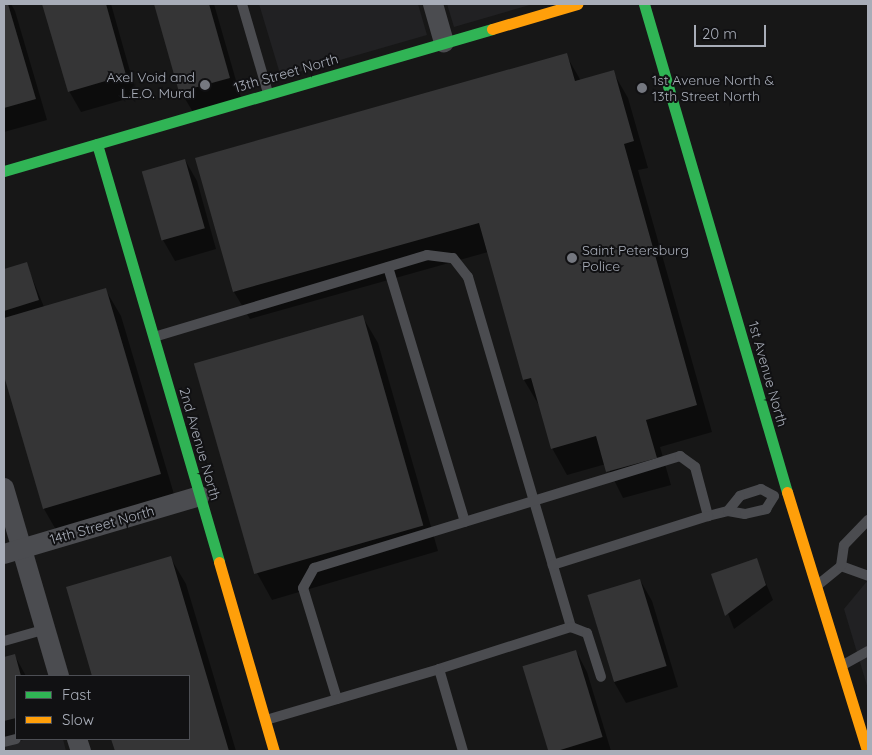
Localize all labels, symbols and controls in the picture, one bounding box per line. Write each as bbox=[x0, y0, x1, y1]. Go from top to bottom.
scale bar bbox=[697, 15, 770, 47]
text: 20 m bbox=[702, 24, 737, 43]
street label: 13th Street North bbox=[232, 50, 340, 96]
place label: Axel Void and L.E.O. Mural bbox=[107, 69, 195, 102]
place label: 1st Avenue North & 13th Street North bbox=[652, 72, 774, 104]
marker: Axel Void and L.E.O. Mural bbox=[199, 79, 211, 91]
marker: 1st Avenue North & 13th Street North bbox=[636, 82, 648, 94]
place label: Saint Petersburg Police bbox=[582, 242, 689, 274]
marker: Saint Petersburg Police bbox=[566, 252, 578, 264]
street label: 1st Avenue North bbox=[745, 319, 791, 429]
street label: 2nd Avenue North bbox=[176, 386, 224, 502]
street label: 14th Street North bbox=[48, 502, 156, 548]
legend bbox=[15, 675, 190, 740]
text: Fast bbox=[62, 685, 91, 704]
text: Slow bbox=[62, 710, 94, 729]

